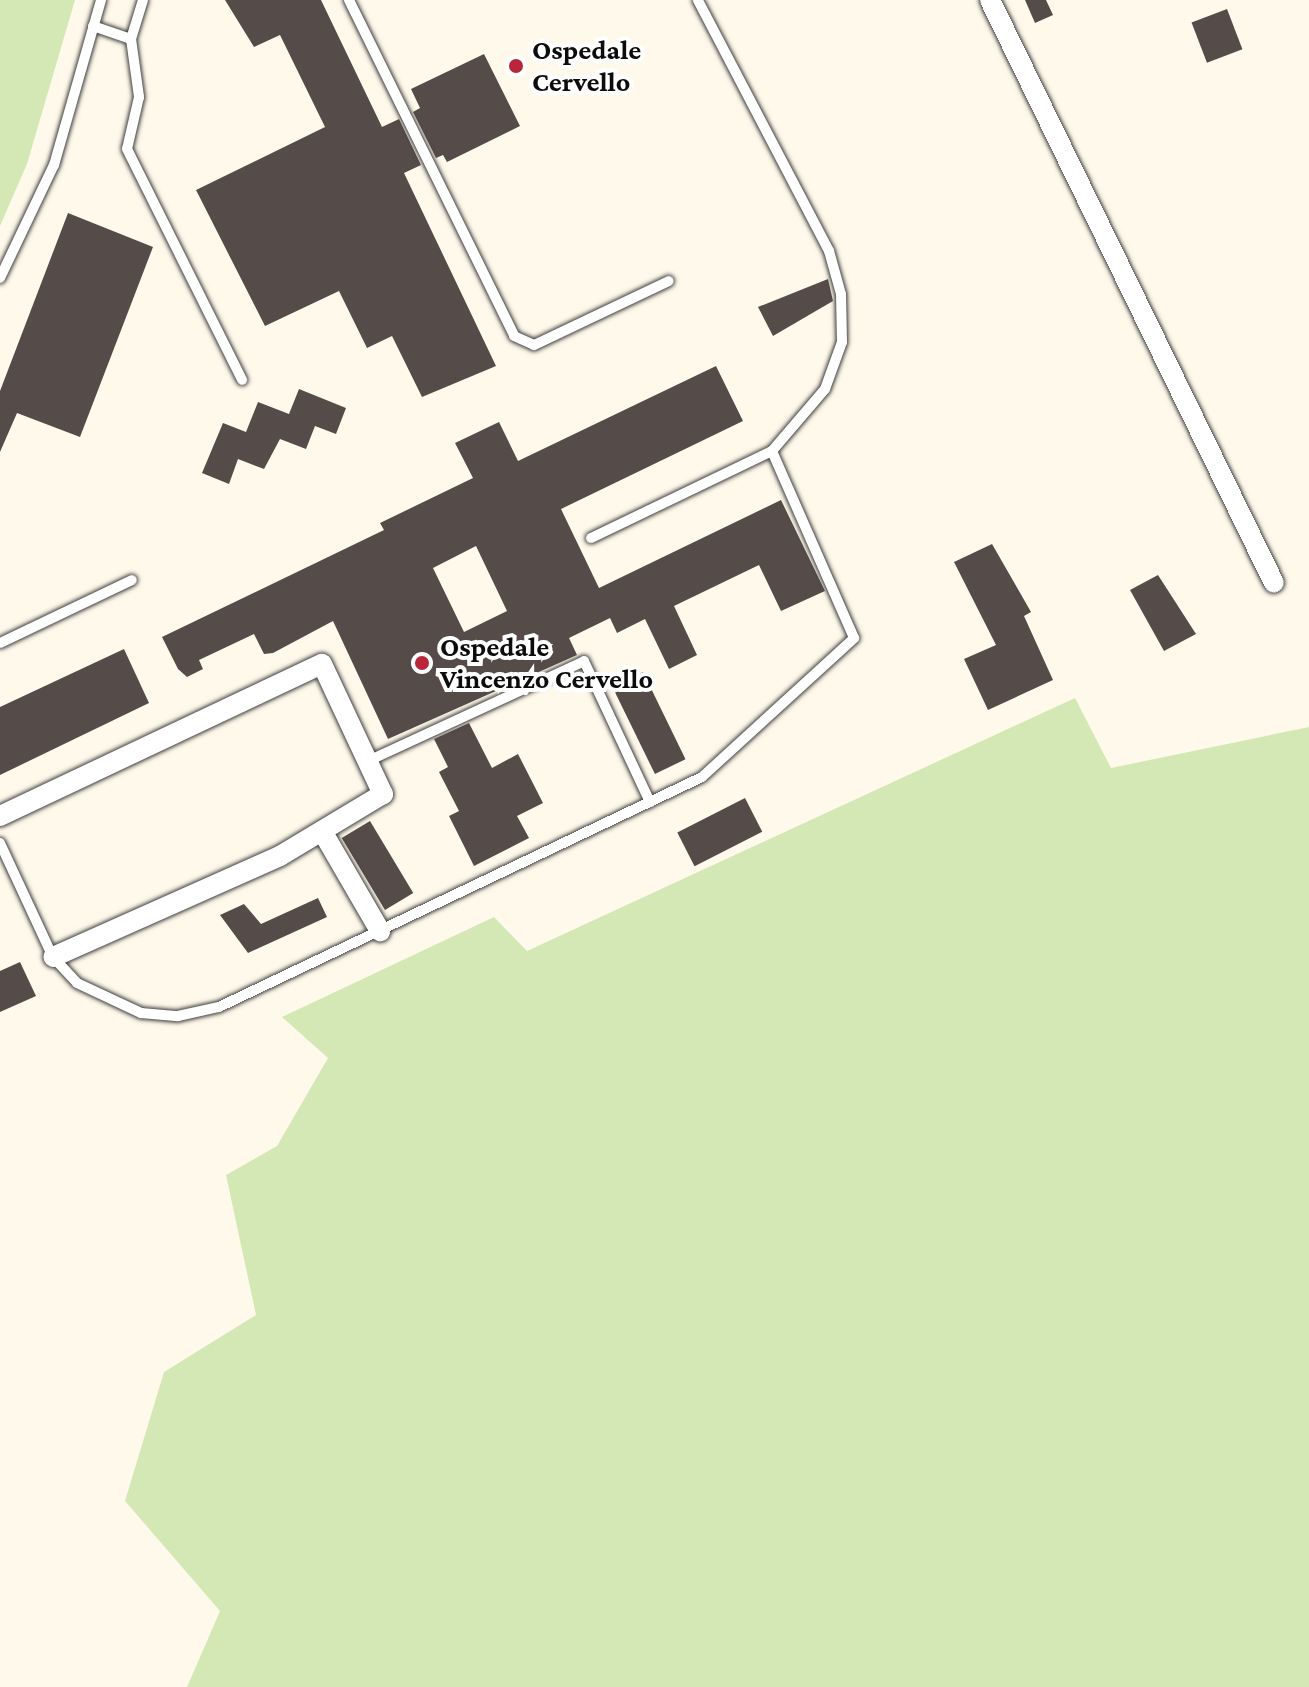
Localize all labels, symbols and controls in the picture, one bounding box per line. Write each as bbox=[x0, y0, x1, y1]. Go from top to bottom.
place label: Ospedale Cervello bbox=[532, 33, 641, 99]
marker: Ospedale Cervello bbox=[507, 57, 525, 75]
place label: Ospedale Vincenzo Cervello bbox=[440, 630, 653, 696]
marker: Ospedale Vincenzo Cervello bbox=[411, 652, 433, 674]

